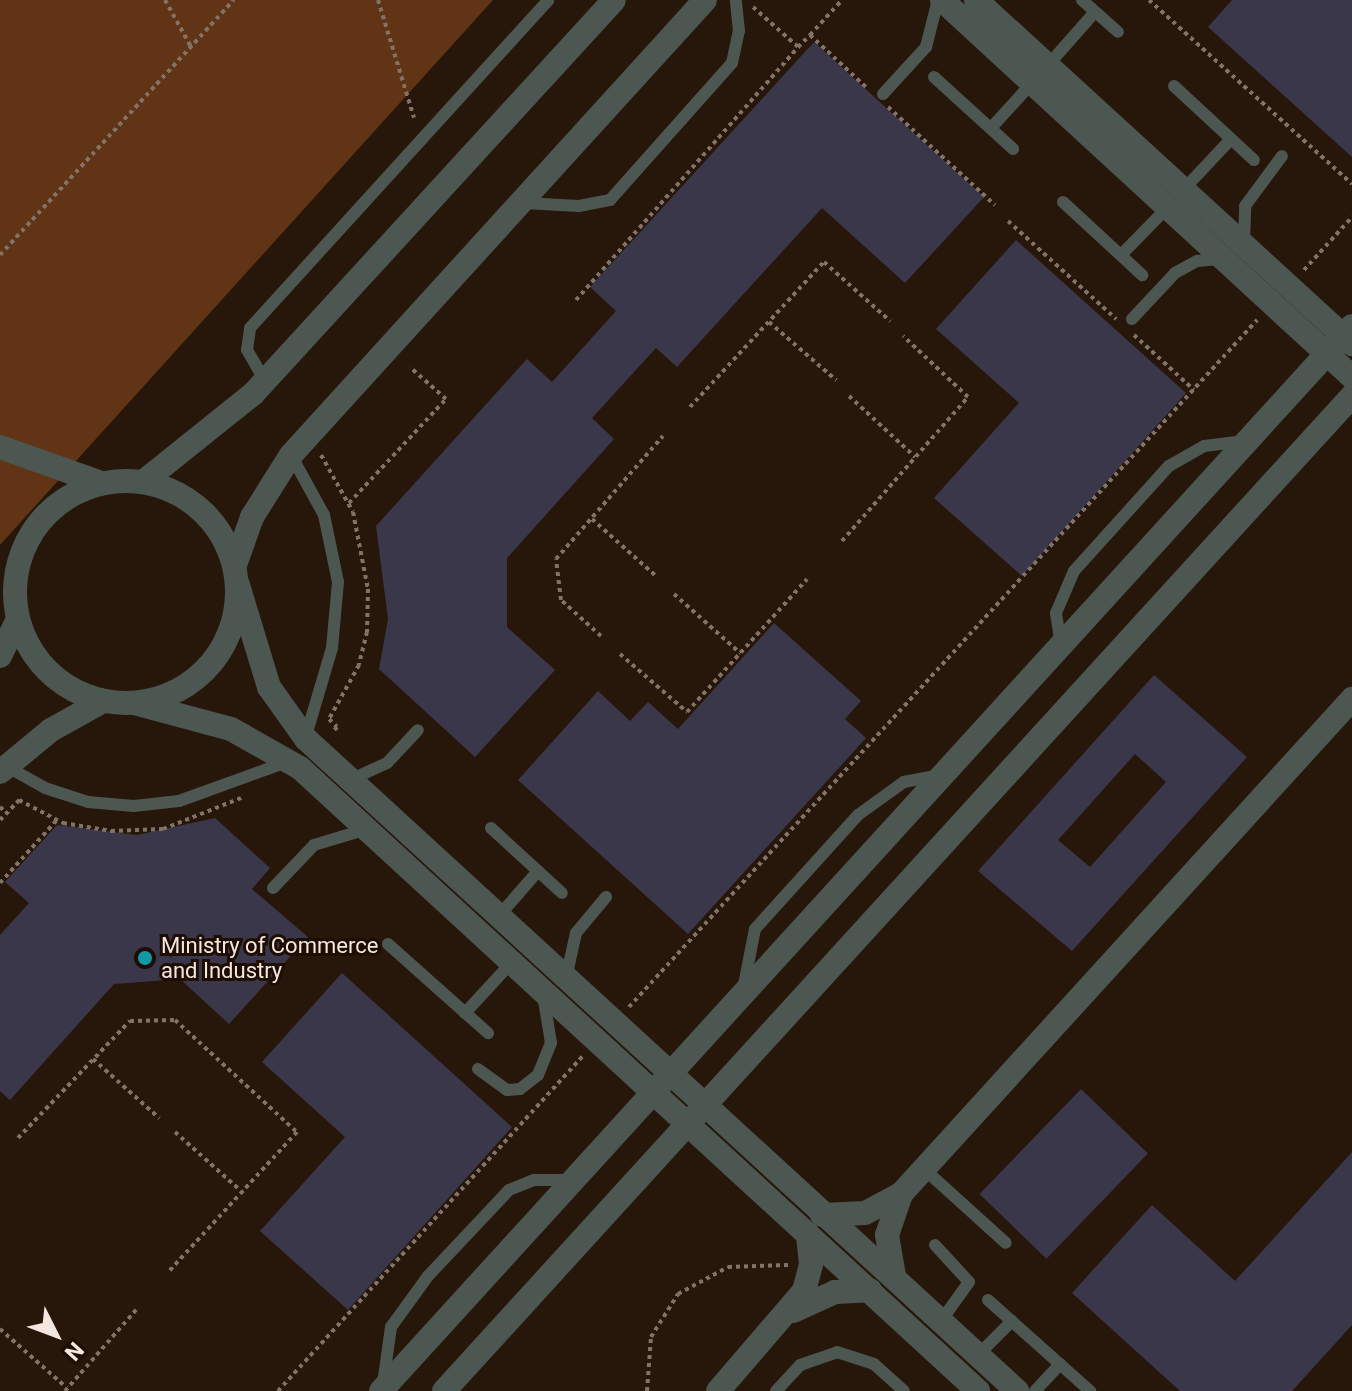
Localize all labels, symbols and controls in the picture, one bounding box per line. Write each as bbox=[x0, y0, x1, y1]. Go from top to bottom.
place label: Ministry of Commerce and Industry bbox=[161, 932, 378, 984]
marker: Ministry of Commerce and Industry bbox=[136, 949, 154, 967]
north arrow bbox=[16, 1295, 96, 1375]
text: N bbox=[60, 1337, 89, 1366]

